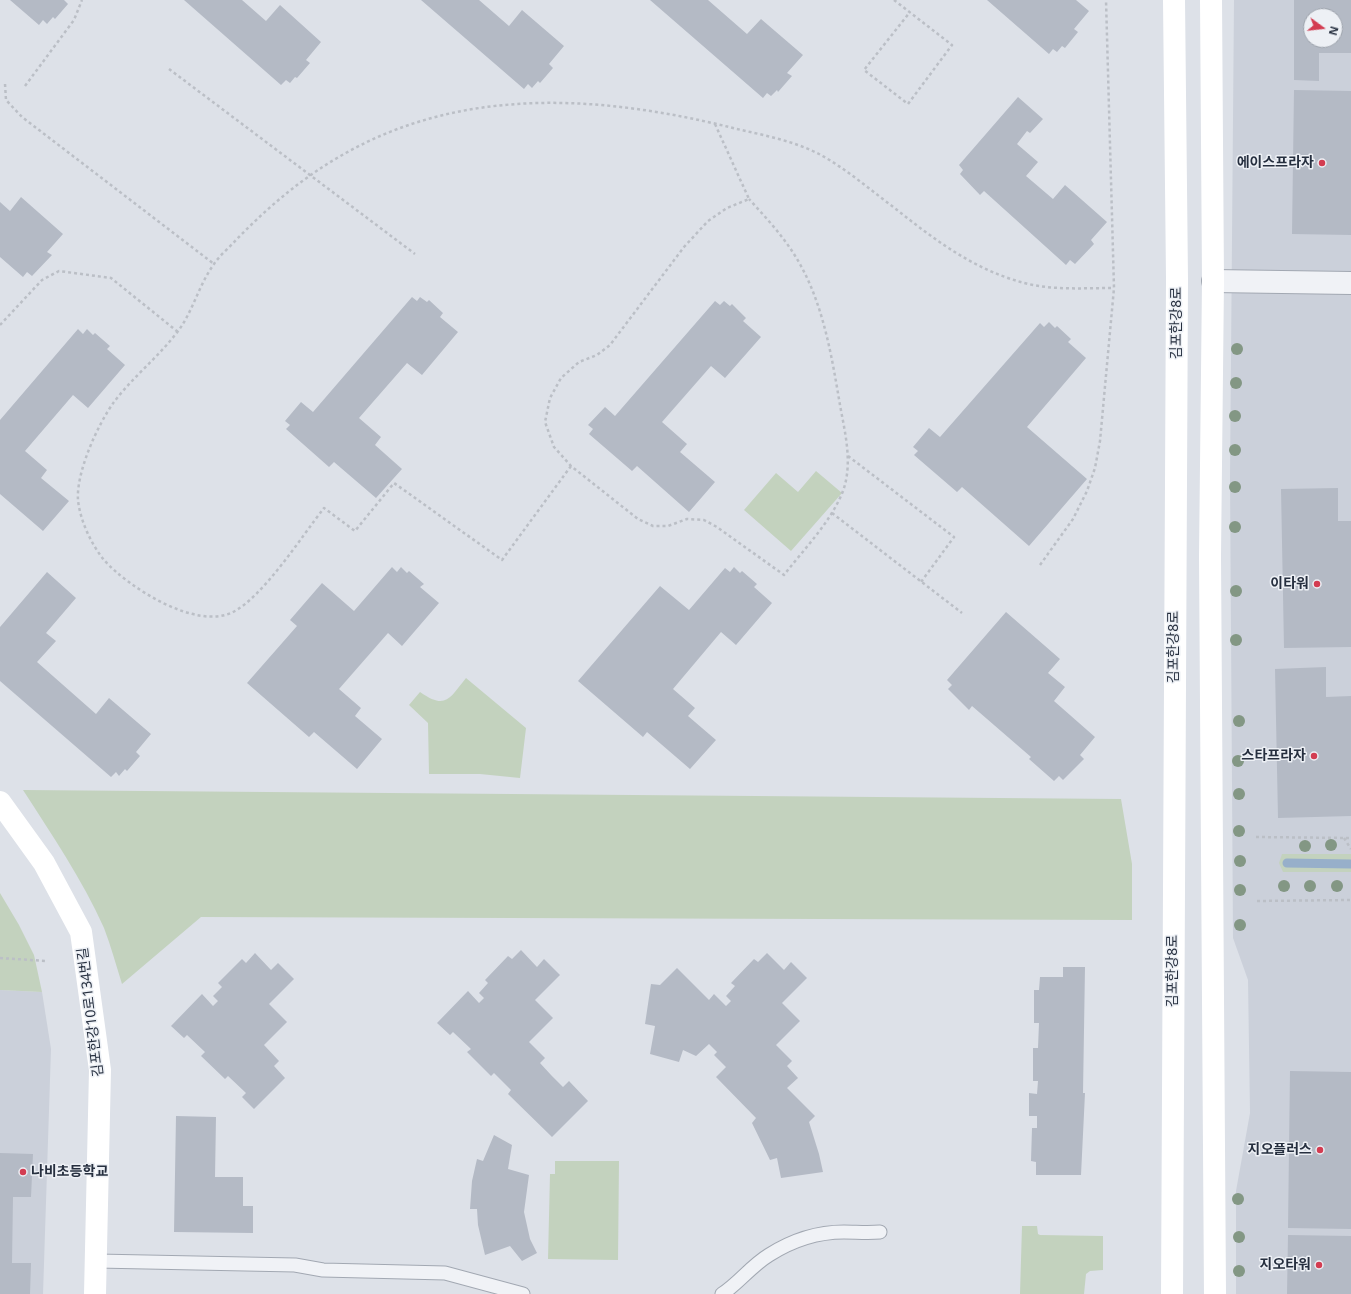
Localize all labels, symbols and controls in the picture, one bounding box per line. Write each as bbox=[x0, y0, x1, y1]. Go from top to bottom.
north arrow bbox=[1303, 8, 1343, 48]
text: N bbox=[1326, 25, 1343, 37]
place label: 에이스프라자 bbox=[1237, 155, 1314, 171]
marker: 에이스프라자 bbox=[1317, 158, 1327, 168]
street label: 김포한강8로 bbox=[1169, 287, 1185, 359]
place label: 이타워 bbox=[1270, 576, 1309, 592]
marker: 이타워 bbox=[1312, 579, 1322, 589]
street label: 김포한강8로 bbox=[1166, 611, 1182, 683]
place label: 스타프라자 bbox=[1242, 748, 1306, 764]
marker: 스타프라자 bbox=[1309, 751, 1319, 761]
street label: 김포한강8로 bbox=[1165, 935, 1181, 1007]
street label: 김포한강10로134번길 bbox=[75, 946, 107, 1078]
place label: 지오플러스 bbox=[1248, 1142, 1312, 1158]
marker: 지오플러스 bbox=[1315, 1145, 1325, 1155]
place label: 나비초등학교 bbox=[31, 1164, 108, 1180]
marker: 나비초등학교 bbox=[18, 1167, 28, 1177]
place label: 지오타워 bbox=[1259, 1257, 1311, 1273]
marker: 지오타워 bbox=[1314, 1260, 1324, 1270]

